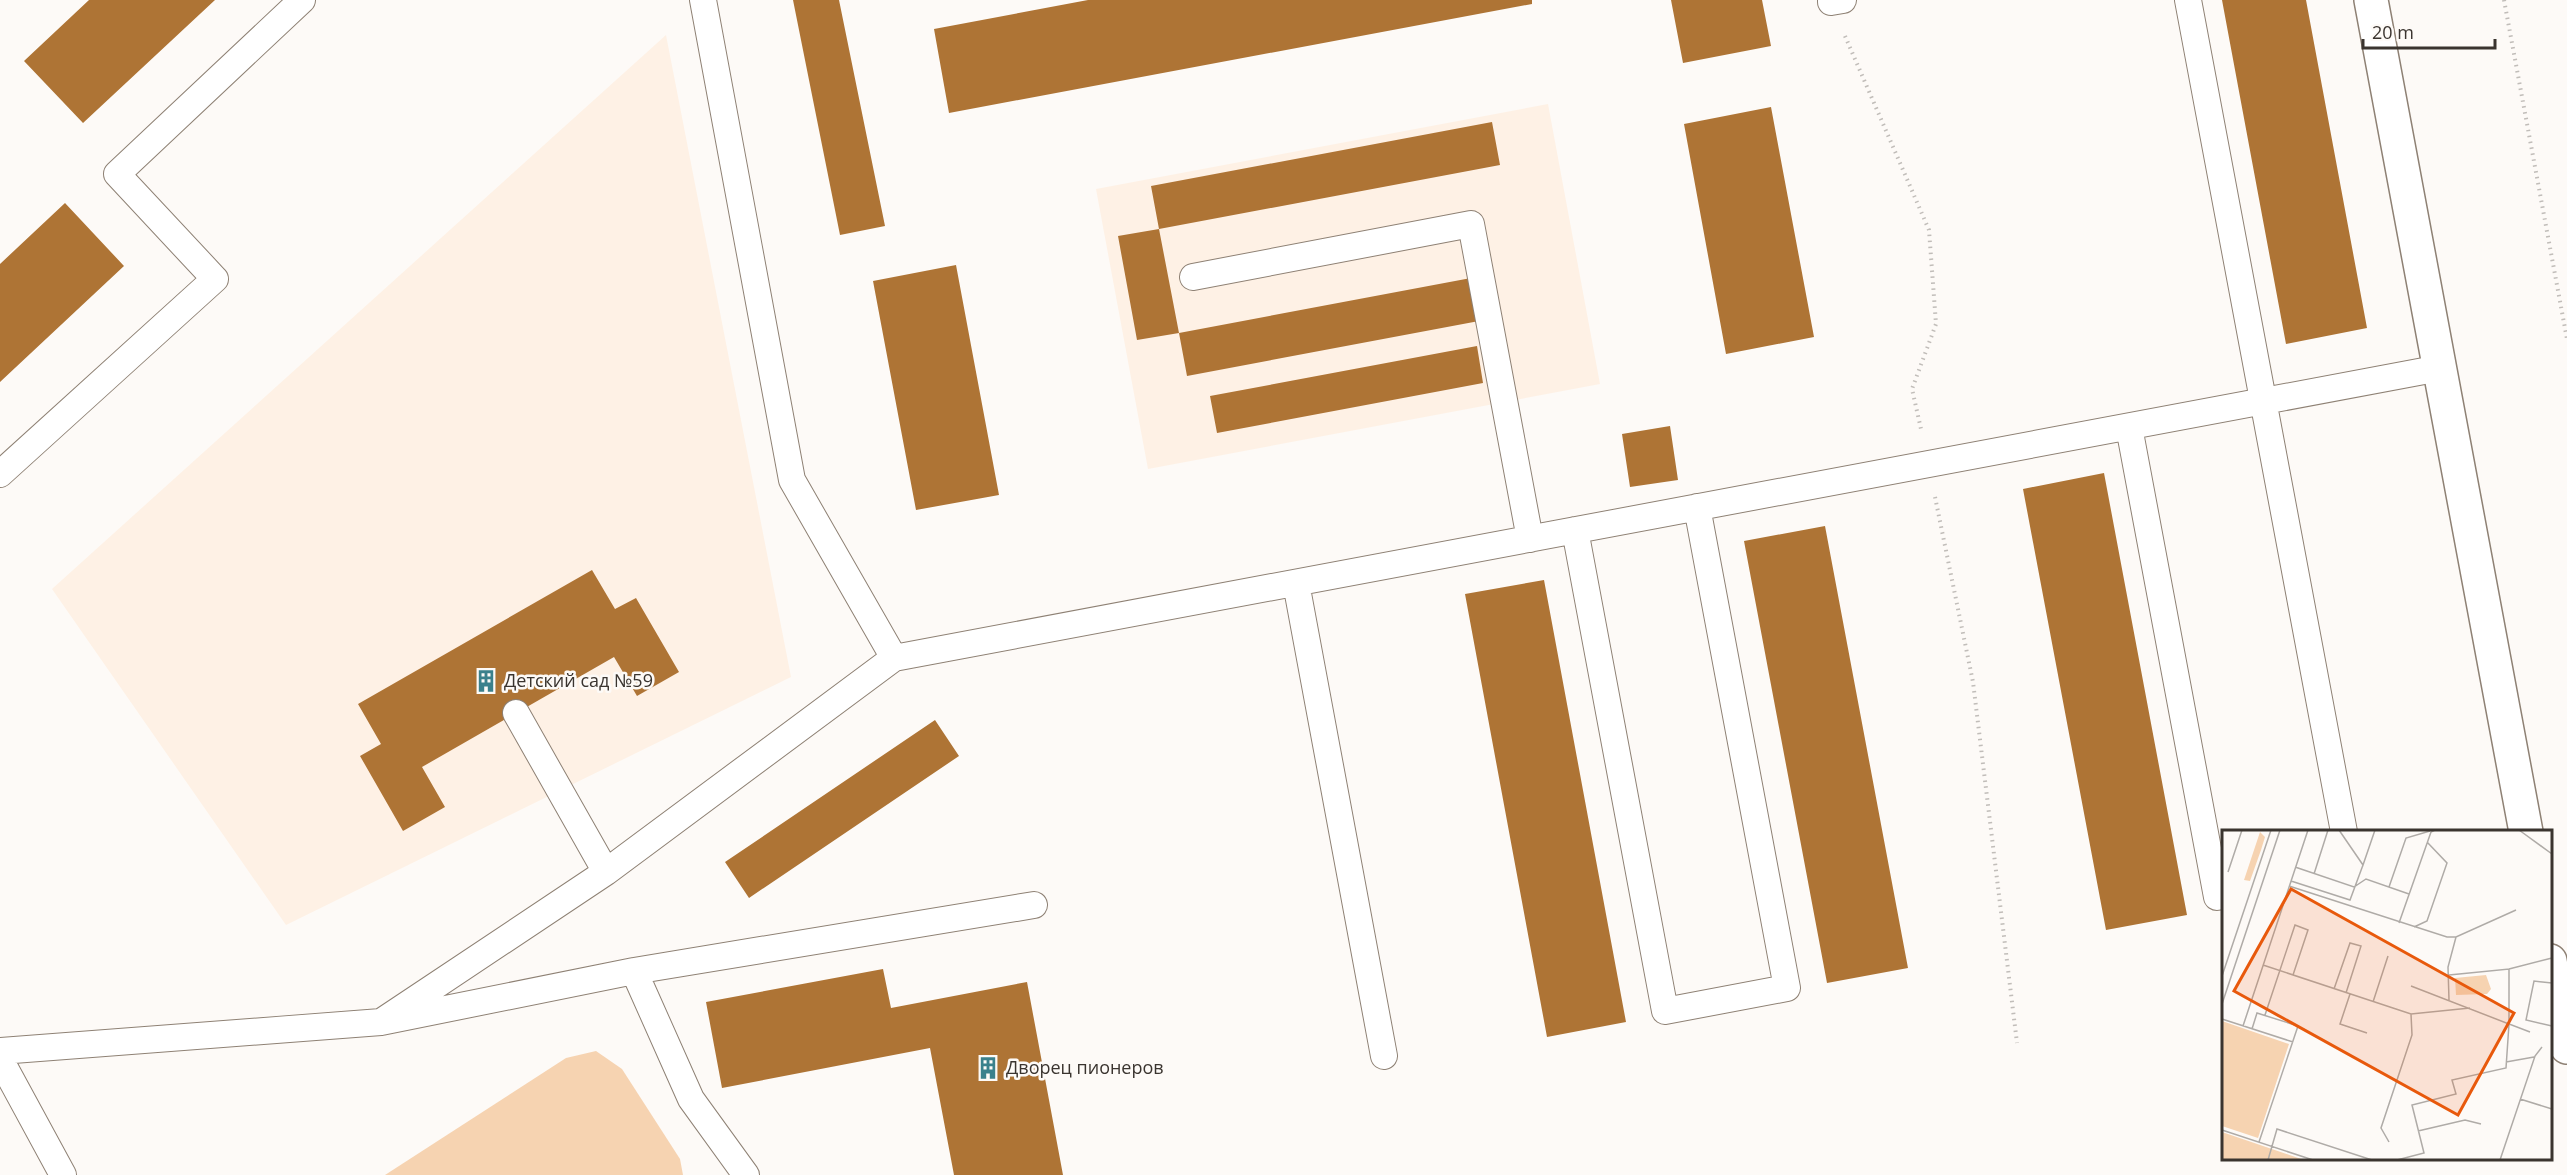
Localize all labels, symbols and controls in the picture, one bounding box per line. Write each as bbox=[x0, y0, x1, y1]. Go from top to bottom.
scale bar bbox=[2363, 12, 2495, 50]
text: 20 m bbox=[2372, 20, 2414, 44]
building icon: Детский сад №59 bbox=[473, 668, 499, 694]
place label: Детский сад №59 bbox=[504, 668, 653, 692]
inset map bbox=[2222, 830, 2552, 1160]
building icon: Дворец пионеров bbox=[975, 1055, 1001, 1081]
place label: Дворец пионеров bbox=[1006, 1055, 1164, 1079]

